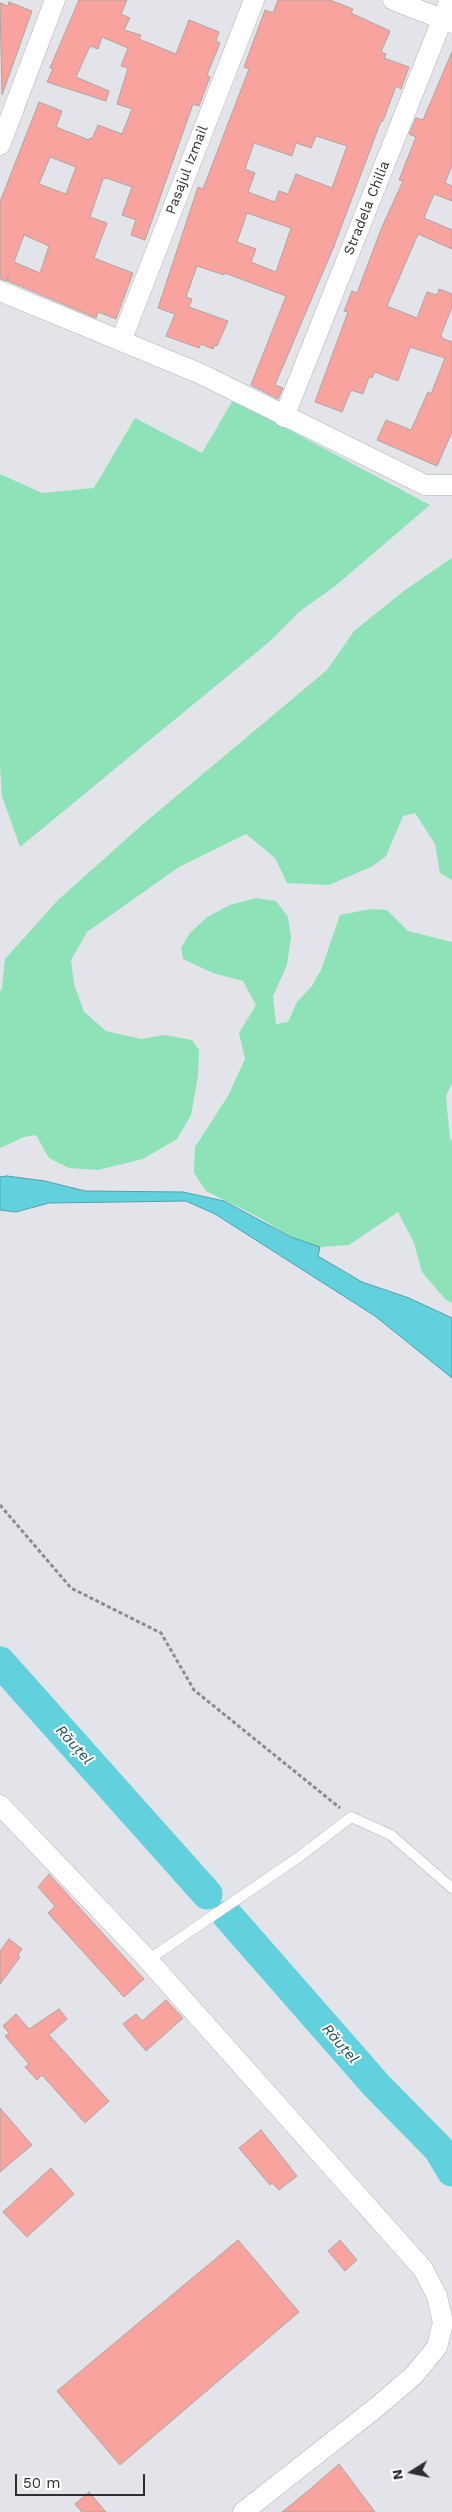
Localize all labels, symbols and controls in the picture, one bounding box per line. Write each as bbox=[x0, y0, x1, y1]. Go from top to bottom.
street label: Pasajul Izmail bbox=[162, 123, 212, 217]
street label: Stradela Chilia bbox=[340, 158, 394, 258]
water label: Răuțel bbox=[52, 1722, 96, 1768]
water label: Răuțel bbox=[318, 2020, 362, 2068]
north arrow bbox=[387, 2447, 437, 2497]
scale bar bbox=[18, 2464, 148, 2496]
text: N bbox=[388, 2468, 406, 2481]
text: 50 m bbox=[23, 2474, 60, 2492]

